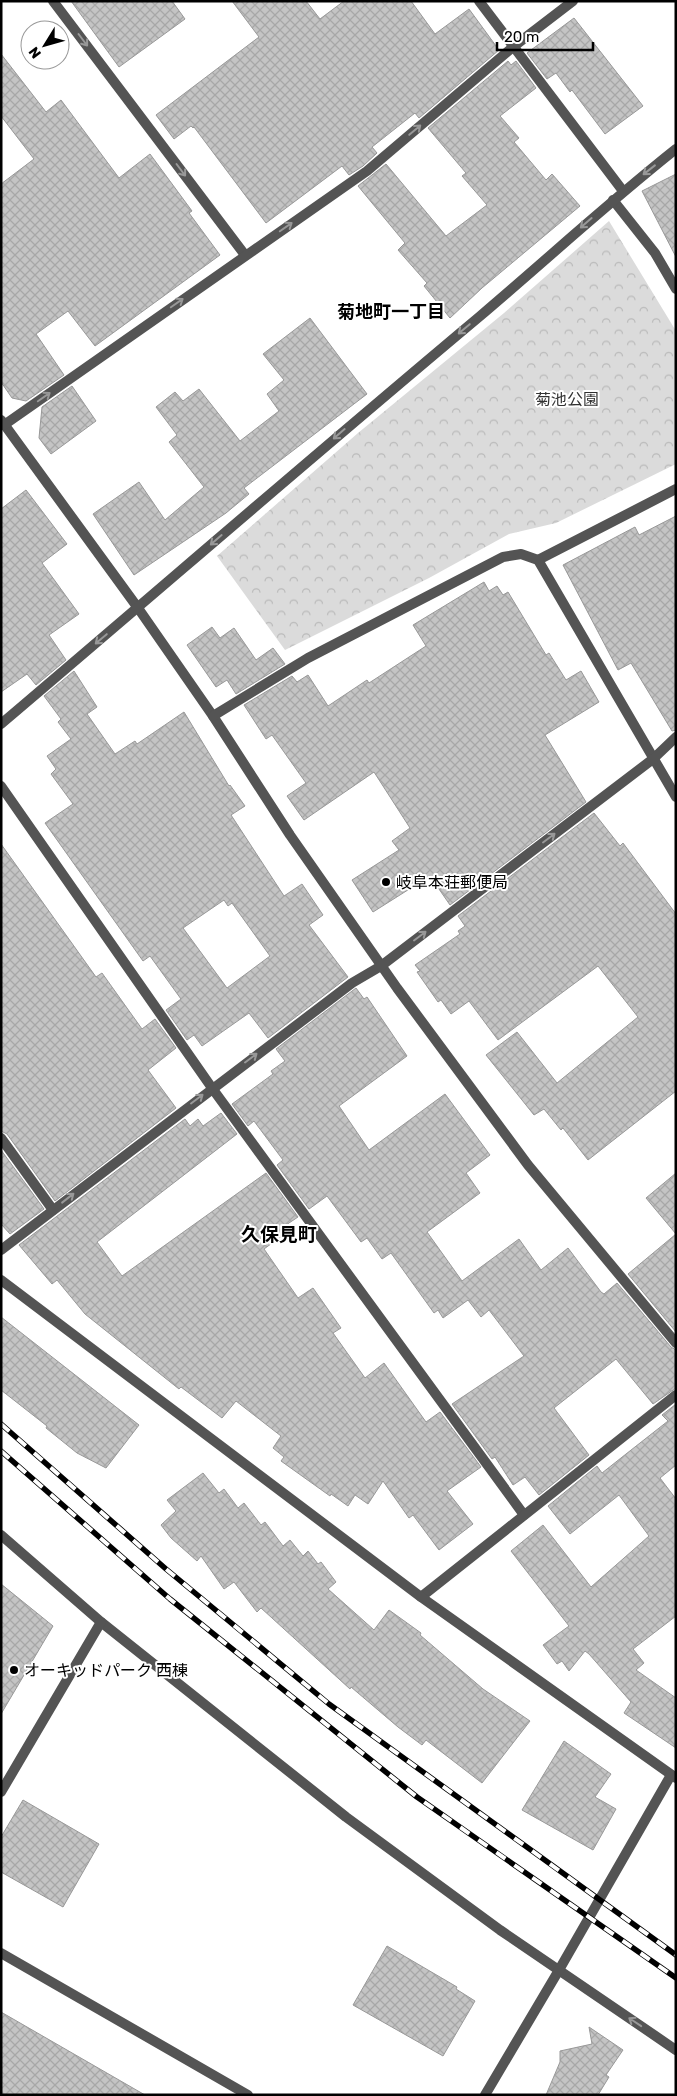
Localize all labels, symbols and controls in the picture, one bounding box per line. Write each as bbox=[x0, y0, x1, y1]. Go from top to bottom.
north arrow bbox=[20, 20, 70, 70]
scale bar bbox=[497, 20, 593, 52]
text: 20 m bbox=[504, 28, 539, 46]
one-way arrow bbox=[78, 33, 88, 47]
text: N bbox=[25, 43, 45, 62]
one-way arrow bbox=[409, 124, 422, 136]
one-way arrow bbox=[176, 163, 186, 177]
one-way arrow bbox=[643, 164, 656, 175]
one-way arrow bbox=[580, 217, 593, 229]
one-way arrow bbox=[278, 222, 292, 232]
one-way arrow bbox=[170, 298, 184, 308]
district label: 菊地町一丁目 bbox=[337, 301, 445, 323]
one-way arrow bbox=[457, 324, 470, 335]
park label: 菊池公園 bbox=[535, 390, 599, 409]
one-way arrow bbox=[37, 391, 50, 402]
one-way arrow bbox=[333, 428, 346, 439]
one-way arrow bbox=[210, 534, 223, 546]
one-way arrow bbox=[95, 633, 108, 644]
one-way arrow bbox=[542, 833, 556, 843]
place label: 岐阜本荘郵便局 bbox=[396, 873, 508, 892]
marker: 岐阜本荘郵便局 bbox=[380, 876, 392, 888]
one-way arrow bbox=[413, 931, 426, 942]
one-way arrow bbox=[244, 1053, 257, 1064]
one-way arrow bbox=[190, 1094, 203, 1105]
one-way arrow bbox=[61, 1193, 74, 1204]
district label: 久保見町 bbox=[241, 1223, 317, 1246]
place label: オーキッドパーク 西棟 bbox=[24, 1661, 188, 1680]
marker: オーキッドパーク 西棟 bbox=[8, 1664, 20, 1676]
one-way arrow bbox=[629, 2017, 643, 2027]

